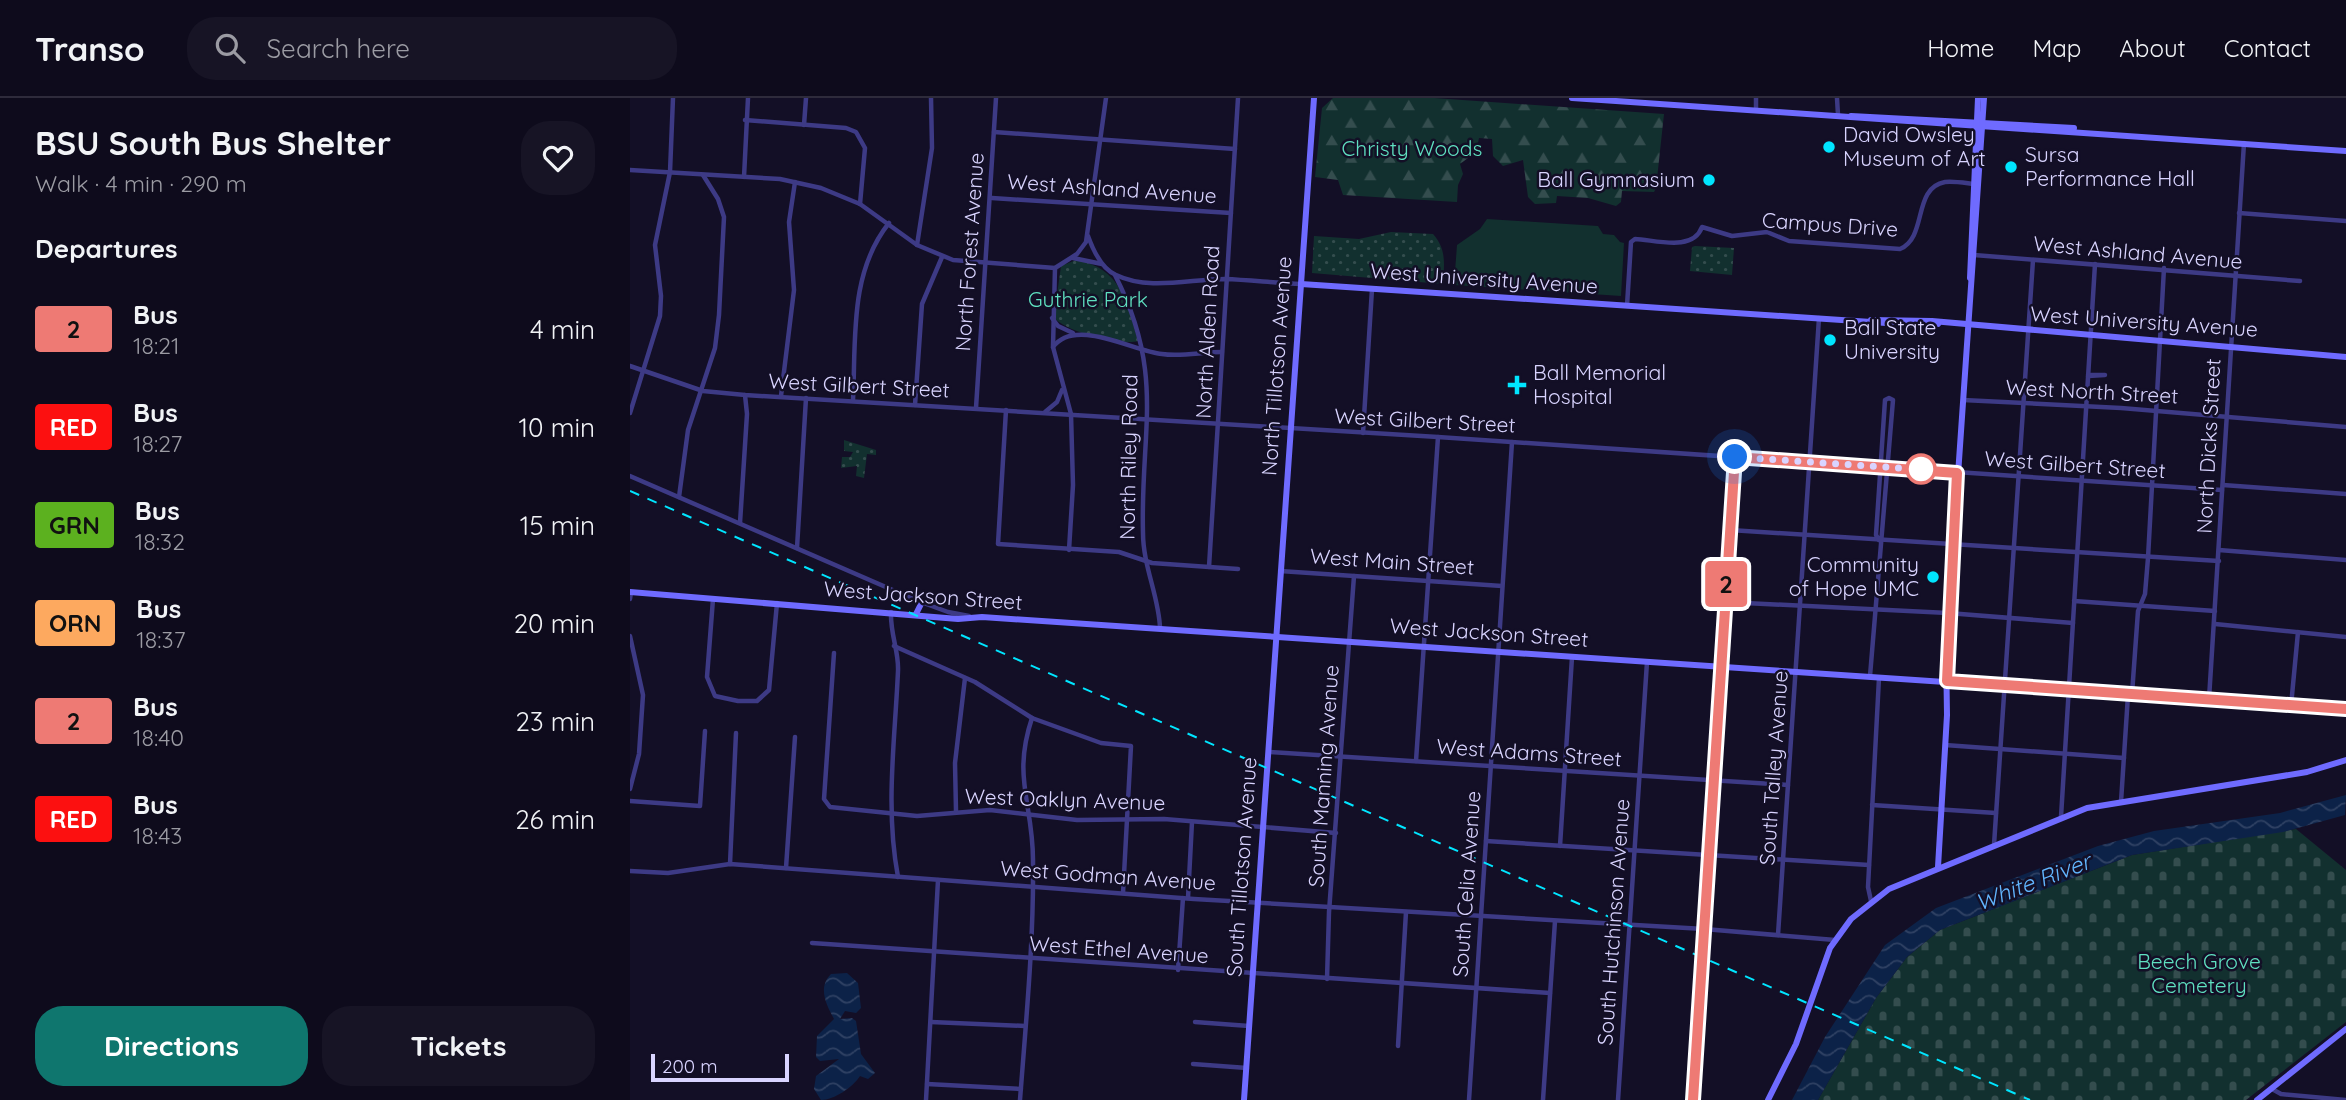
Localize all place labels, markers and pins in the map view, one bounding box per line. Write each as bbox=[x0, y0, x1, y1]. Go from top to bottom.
place label: David Owsley Museum of Art bbox=[1843, 121, 1986, 171]
marker: David Owsley Museum of Art bbox=[1821, 139, 1837, 155]
place label: Sursa Performance Hall bbox=[2025, 141, 2195, 191]
marker: Sursa Performance Hall bbox=[2003, 159, 2019, 175]
place label: Ball Gymnasium bbox=[1537, 166, 1695, 192]
marker: Ball Gymnasium bbox=[1701, 172, 1717, 188]
place label: Ball State University bbox=[1844, 314, 1940, 364]
marker: Ball State University bbox=[1822, 332, 1838, 348]
place label: Ball Memorial Hospital bbox=[1533, 359, 1666, 409]
marker: Ball Memorial Hospital bbox=[1507, 375, 1527, 395]
unlabelled marker bbox=[1906, 454, 1936, 484]
place label: Community of Hope UMC bbox=[1789, 551, 1919, 601]
marker: Community of Hope UMC bbox=[1925, 569, 1941, 585]

